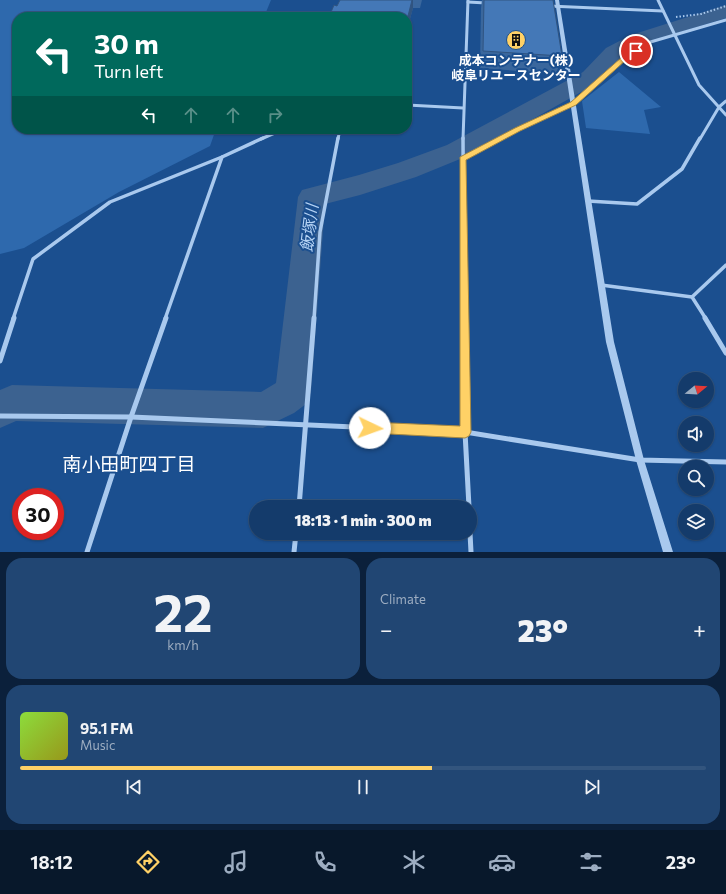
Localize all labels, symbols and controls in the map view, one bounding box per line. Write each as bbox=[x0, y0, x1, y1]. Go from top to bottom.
text: 30 m bbox=[94, 26, 159, 60]
icon: left bbox=[28, 28, 80, 80]
building icon: 成本コンテナー(株) 岐阜リユースセンター bbox=[505, 29, 527, 51]
pin bbox=[619, 34, 653, 68]
icon: arrive bbox=[625, 40, 647, 62]
place label: 成本コンテナー(株) 岐阜リユースセンター bbox=[451, 52, 581, 83]
text: Turn left bbox=[94, 60, 163, 82]
icon: left bbox=[138, 104, 160, 126]
icon: ahead bbox=[180, 104, 202, 126]
icon: ahead bbox=[222, 104, 244, 126]
icon: right bbox=[264, 104, 286, 126]
water label: 飯塚川 bbox=[296, 201, 321, 253]
north arrow bbox=[678, 372, 714, 408]
map controls bbox=[678, 372, 714, 540]
position arrow bbox=[349, 407, 391, 449]
button: sound bbox=[678, 416, 714, 452]
district label: 南小田町四丁目 bbox=[62, 452, 196, 475]
button: search bbox=[678, 460, 714, 496]
speed limit sign: 30 bbox=[12, 488, 64, 540]
button: layers bbox=[678, 504, 714, 540]
text: 18:13 · 1 min · 300 m bbox=[294, 511, 432, 529]
text: 22 bbox=[153, 579, 213, 643]
text: Climate bbox=[380, 591, 426, 607]
text: 23° bbox=[518, 611, 568, 648]
text: − bbox=[380, 616, 393, 643]
text: + bbox=[693, 616, 706, 643]
text: km/h bbox=[167, 637, 199, 653]
text: 95.1 FM bbox=[80, 719, 133, 737]
text: Music bbox=[80, 737, 115, 753]
icon: previous bbox=[123, 776, 145, 798]
icon: pause bbox=[352, 776, 374, 798]
icon: next bbox=[581, 776, 603, 798]
icon: directions bbox=[134, 848, 162, 876]
icon: music bbox=[222, 848, 250, 876]
icon: phone bbox=[311, 848, 339, 876]
icon: climate bbox=[400, 848, 428, 876]
icon: car bbox=[488, 848, 516, 876]
icon: filters bbox=[577, 848, 605, 876]
text: 18:12 bbox=[30, 851, 73, 873]
text: 23° bbox=[666, 851, 696, 873]

